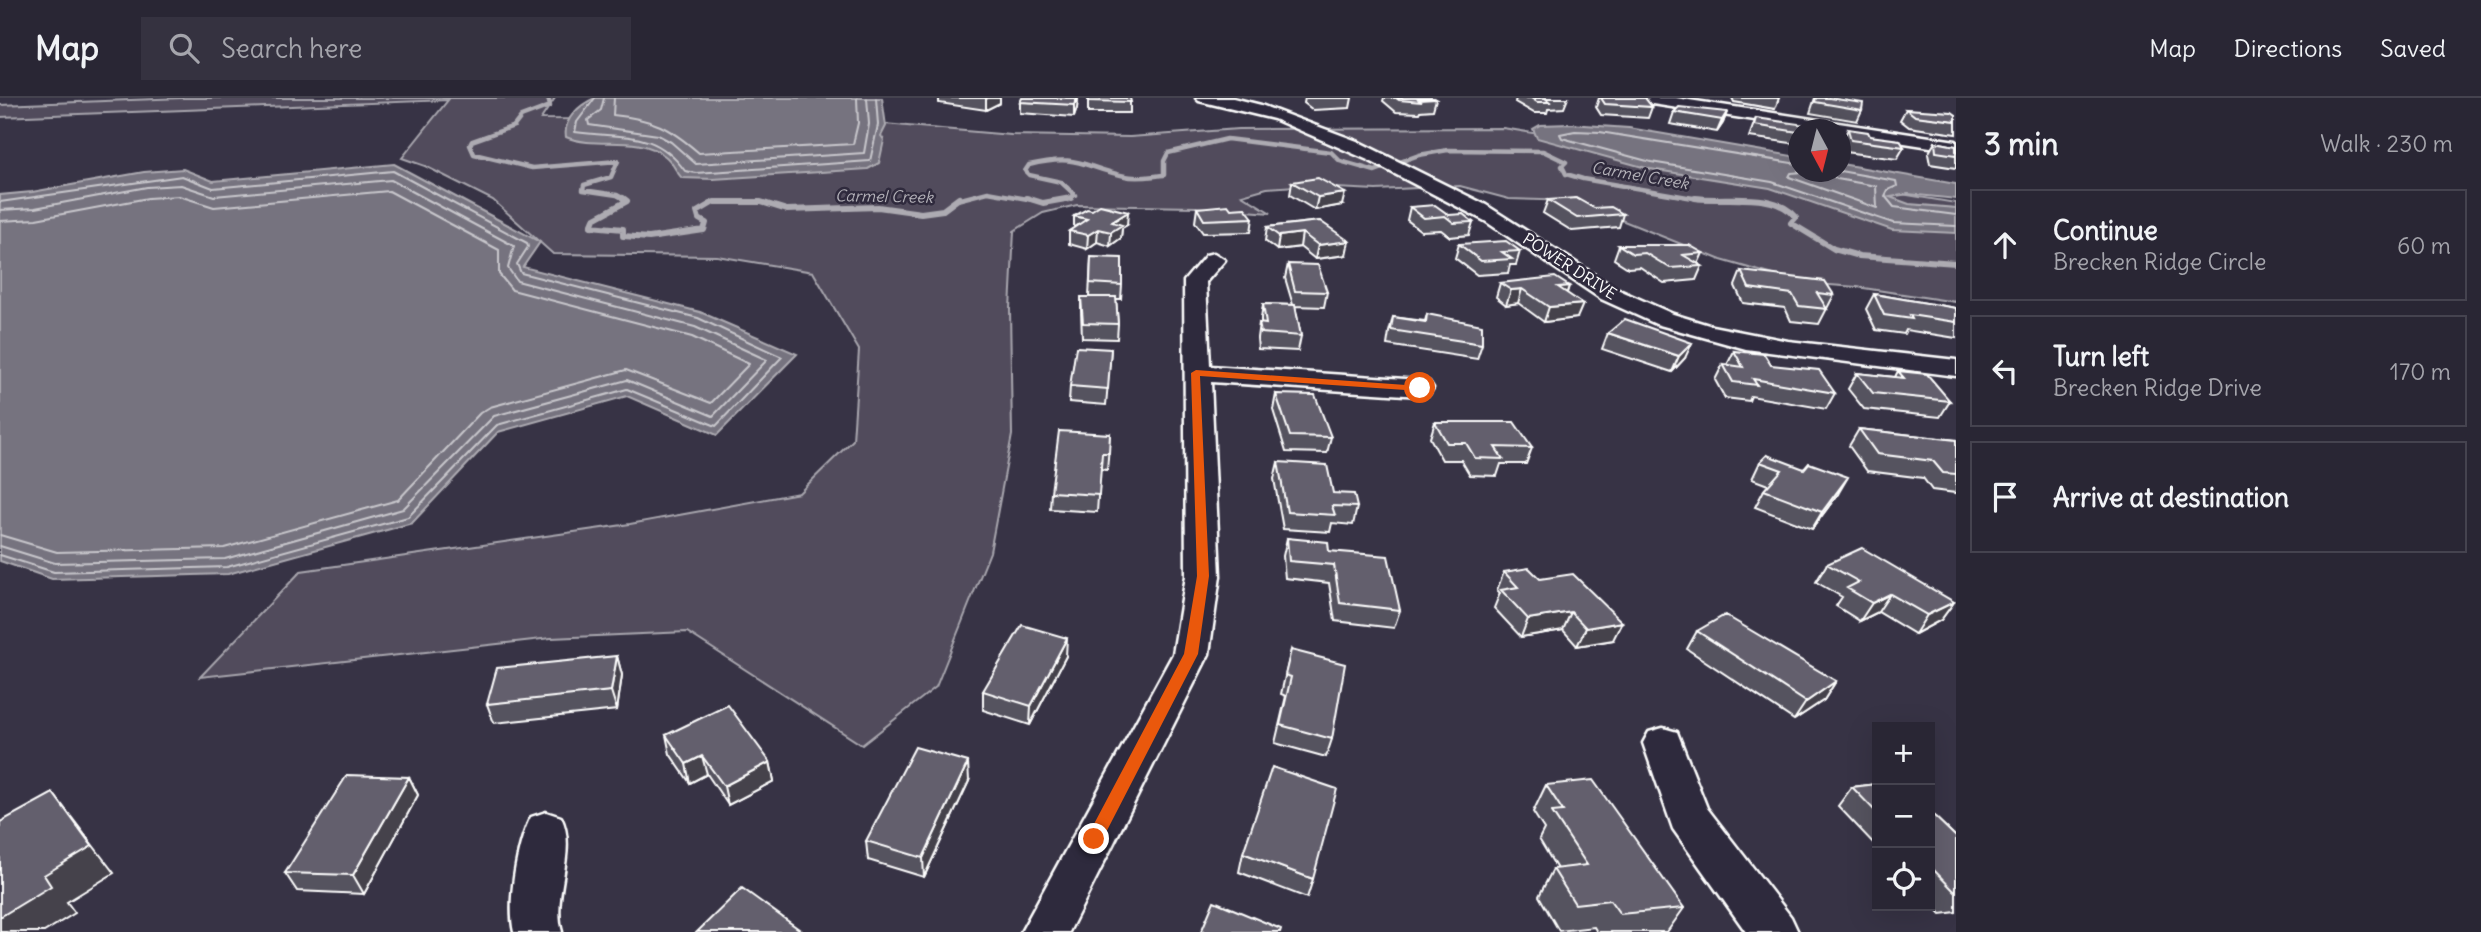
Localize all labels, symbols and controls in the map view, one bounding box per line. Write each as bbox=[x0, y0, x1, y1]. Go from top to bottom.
search box bbox=[141, 17, 631, 80]
text: Map bbox=[35, 27, 99, 69]
icon: search bbox=[165, 29, 203, 67]
text: Search here bbox=[221, 32, 362, 65]
text: Map bbox=[2149, 33, 2196, 63]
text: Directions bbox=[2234, 33, 2342, 63]
text: Saved bbox=[2380, 33, 2446, 63]
north arrow bbox=[1788, 119, 1851, 182]
text: 3 min bbox=[1984, 125, 2059, 163]
text: Walk · 230 m bbox=[2320, 129, 2453, 158]
water label: Carmel Creek bbox=[1590, 157, 1692, 194]
water label: Carmel Creek bbox=[835, 185, 935, 207]
text: Continue bbox=[2053, 214, 2158, 247]
icon: ahead bbox=[1986, 226, 2024, 264]
street label: POWER DRIVE bbox=[1519, 228, 1621, 304]
text: 60 m bbox=[2397, 231, 2451, 260]
text: Brecken Ridge Circle bbox=[2053, 247, 2266, 276]
text: Turn left bbox=[2053, 340, 2149, 373]
icon: left bbox=[1986, 352, 2024, 390]
text: 170 m bbox=[2390, 357, 2451, 386]
route start bbox=[1404, 372, 1435, 403]
text: Brecken Ridge Drive bbox=[2053, 373, 2262, 402]
icon: arrive bbox=[1986, 478, 2024, 516]
text: Arrive at destination bbox=[2053, 481, 2289, 514]
map controls bbox=[1872, 722, 1935, 911]
button: + bbox=[1872, 722, 1935, 785]
button: − bbox=[1872, 785, 1935, 848]
route end bbox=[1078, 823, 1109, 854]
button: locate bbox=[1872, 848, 1935, 911]

